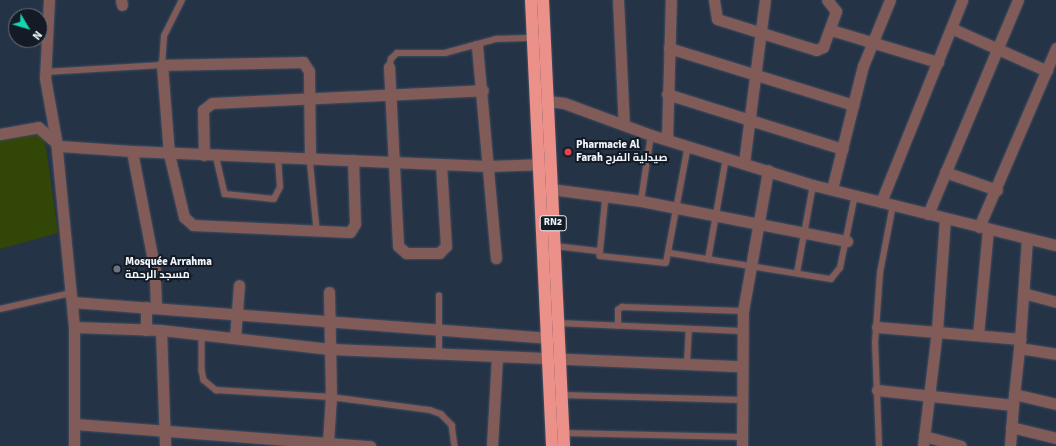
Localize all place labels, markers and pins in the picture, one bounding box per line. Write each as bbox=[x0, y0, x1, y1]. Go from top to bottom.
place label: Pharmacie Al Farah صيدلية الفرح bbox=[576, 139, 668, 165]
marker: Pharmacie Al Farah صيدلية الفرح bbox=[563, 147, 573, 157]
place label: Mosquée Arrahma مسجد الرحمة bbox=[125, 256, 212, 282]
marker: Mosquée Arrahma مسجد الرحمة bbox=[112, 264, 122, 274]

